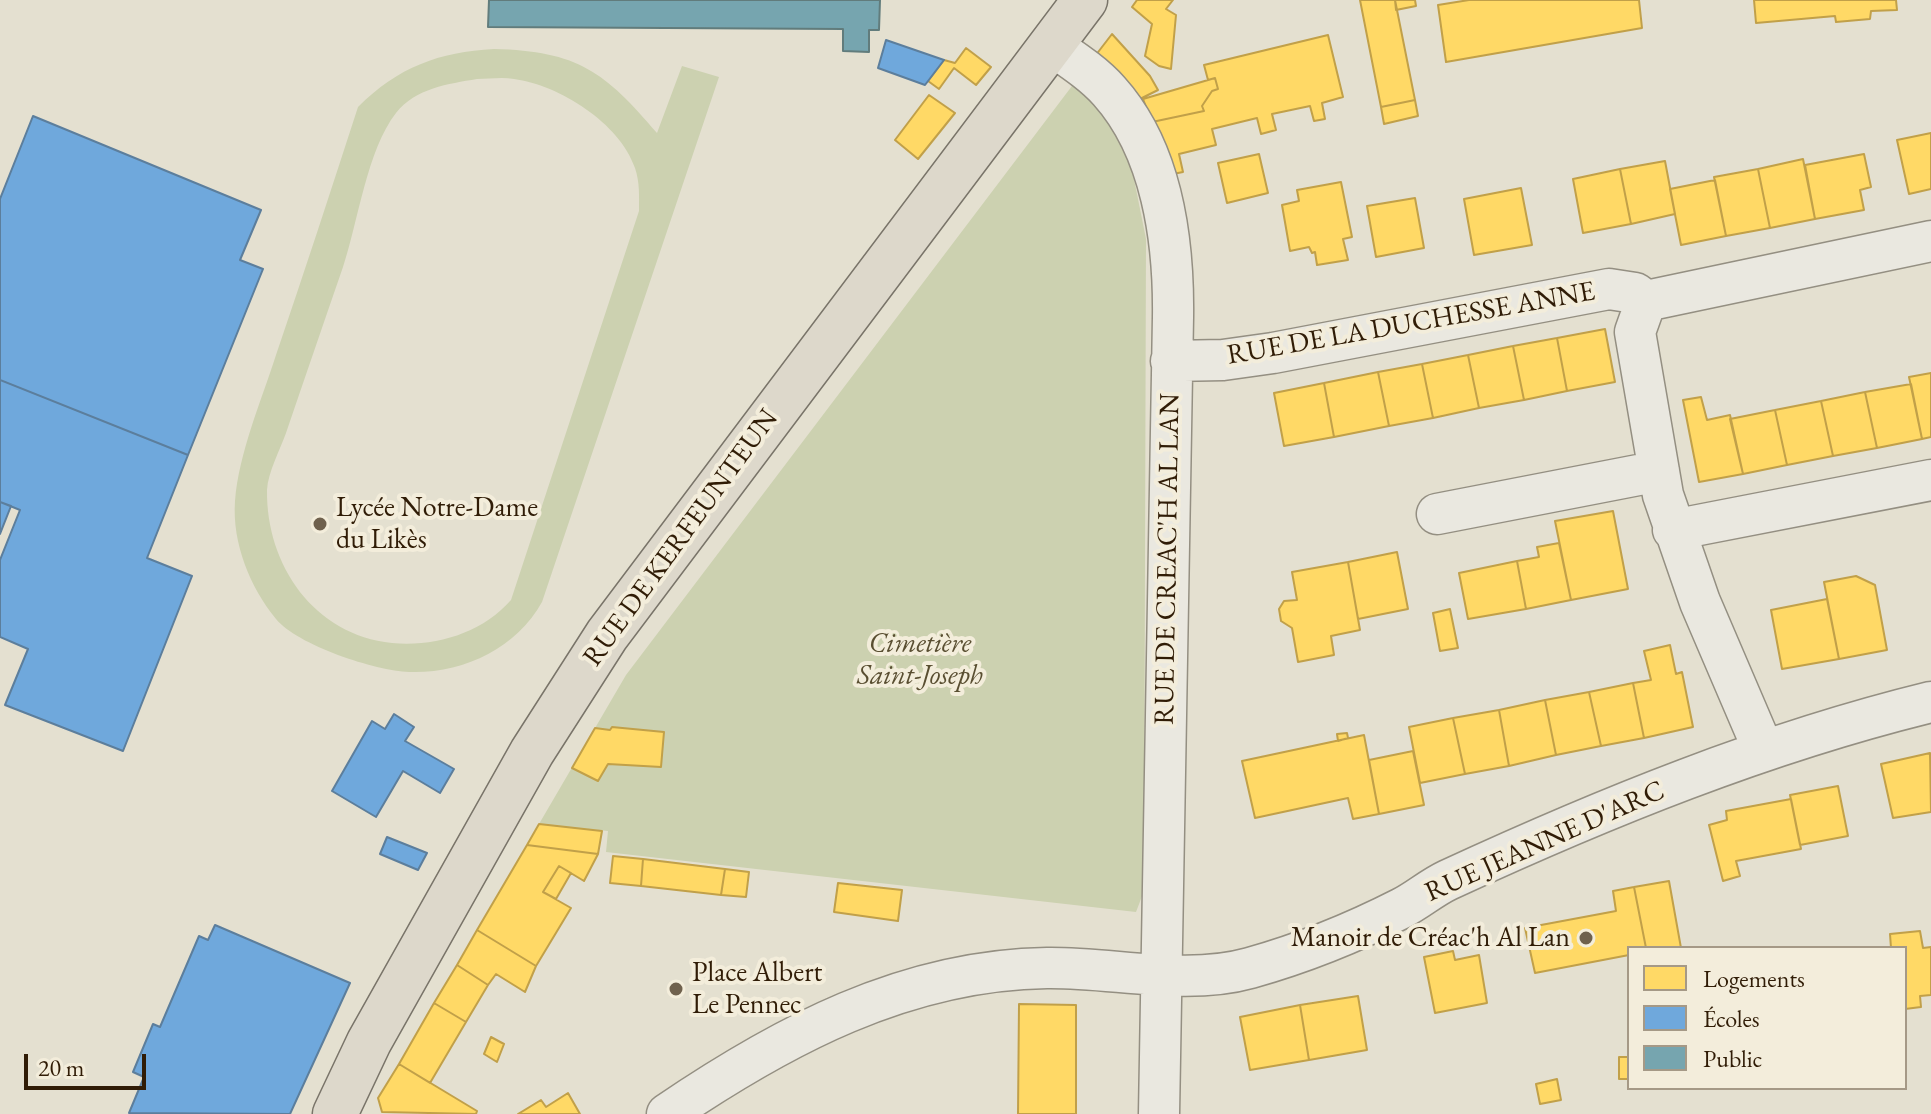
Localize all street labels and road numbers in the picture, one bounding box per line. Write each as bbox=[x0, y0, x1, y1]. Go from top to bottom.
street label: RUE DE LA DUCHESSE ANNE bbox=[1224, 275, 1598, 373]
street label: RUE DE CREAC'H AL LAN bbox=[1148, 393, 1188, 725]
street label: RUE DE KERFEUNTEUN bbox=[576, 403, 786, 673]
street label: RUE JEANNE D'ARC bbox=[1420, 774, 1670, 910]

